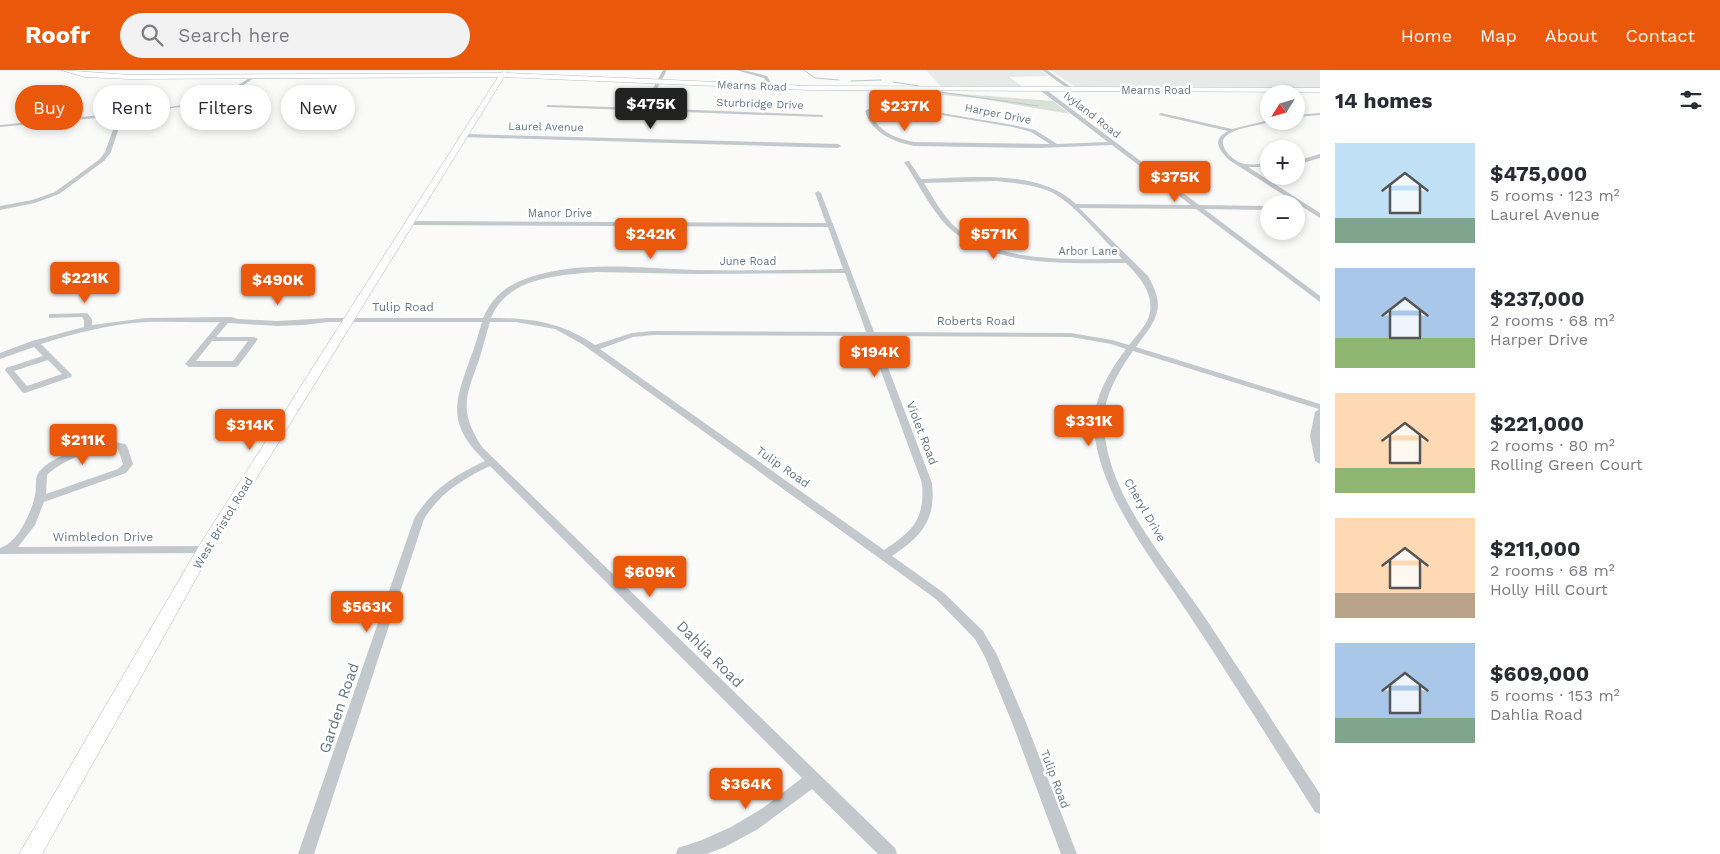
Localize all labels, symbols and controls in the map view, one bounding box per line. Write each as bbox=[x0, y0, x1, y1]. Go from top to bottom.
search box bbox=[120, 13, 470, 58]
text: Roofr bbox=[25, 21, 90, 49]
icon: search bbox=[138, 21, 166, 49]
text: Search here bbox=[178, 24, 290, 47]
text: Home bbox=[1401, 25, 1452, 46]
text: Map bbox=[1480, 25, 1517, 46]
text: About bbox=[1545, 25, 1597, 46]
text: Contact bbox=[1625, 25, 1695, 46]
street label: Mearns Road bbox=[717, 78, 787, 94]
street label: Mearns Road bbox=[1121, 84, 1191, 97]
chip: Buy bbox=[15, 85, 83, 130]
chip: Rent bbox=[93, 85, 170, 130]
chip: Filters bbox=[180, 85, 271, 130]
chip: New bbox=[281, 85, 355, 130]
north arrow bbox=[1260, 85, 1305, 130]
map controls bbox=[1260, 85, 1305, 240]
icon: filters bbox=[1677, 86, 1705, 114]
pin: $475K bbox=[616, 88, 686, 130]
text: 14 homes bbox=[1335, 88, 1432, 113]
street label: Ivyland Road bbox=[1061, 89, 1123, 141]
pin: $237K bbox=[870, 90, 940, 132]
text: $475K bbox=[626, 94, 676, 113]
street label: Sturbridge Drive bbox=[716, 96, 804, 112]
text: $237K bbox=[880, 96, 930, 115]
street label: Harper Drive bbox=[964, 101, 1032, 127]
street label: Laurel Avenue bbox=[508, 120, 584, 134]
button: + bbox=[1260, 140, 1305, 185]
pin: $375K bbox=[1140, 160, 1210, 203]
text: $475,000 bbox=[1490, 161, 1587, 186]
icon: home bbox=[1375, 163, 1435, 223]
text: $375K bbox=[1150, 167, 1200, 186]
text: 5 rooms · 123 m² bbox=[1490, 186, 1620, 205]
button: − bbox=[1260, 195, 1305, 240]
text: Laurel Avenue bbox=[1490, 205, 1600, 224]
street label: Manor Drive bbox=[528, 207, 592, 220]
pin: $242K bbox=[616, 218, 686, 260]
pin: $571K bbox=[959, 218, 1029, 260]
text: $242K bbox=[626, 224, 676, 243]
text: $571K bbox=[971, 224, 1017, 243]
street label: Arbor Lane bbox=[1058, 245, 1118, 258]
street label: June Road bbox=[720, 255, 776, 268]
pin: $221K bbox=[50, 262, 120, 304]
pin: $490K bbox=[243, 264, 313, 306]
text: $221K bbox=[61, 268, 109, 287]
text: $490K bbox=[252, 270, 304, 289]
text: $237,000 bbox=[1490, 286, 1585, 311]
icon: home bbox=[1375, 288, 1435, 348]
street label: Tulip Road bbox=[372, 300, 434, 314]
text: 2 rooms · 68 m² bbox=[1490, 311, 1615, 330]
street label: Roberts Road bbox=[937, 314, 1015, 328]
text: Harper Drive bbox=[1490, 330, 1588, 349]
pin: $194K bbox=[840, 336, 910, 378]
text: $194K bbox=[851, 342, 899, 361]
street label: Violet Road bbox=[903, 399, 941, 467]
pin: $331K bbox=[1054, 404, 1124, 447]
pin: $314K bbox=[215, 408, 285, 451]
text: $331K bbox=[1065, 411, 1113, 430]
text: $221,000 bbox=[1490, 411, 1584, 436]
icon: home bbox=[1375, 413, 1435, 473]
text: $314K bbox=[226, 415, 274, 434]
pin: $211K bbox=[48, 424, 118, 466]
text: $211K bbox=[61, 430, 105, 449]
text: 2 rooms · 80 m² bbox=[1490, 436, 1615, 455]
street label: Tulip Road bbox=[754, 444, 812, 490]
text: Rolling Green Court bbox=[1490, 455, 1643, 474]
street label: West Bristol Road bbox=[190, 475, 256, 571]
street label: Cheryl Drive bbox=[1121, 476, 1169, 544]
street label: Wimbledon Drive bbox=[53, 530, 153, 544]
text: $211,000 bbox=[1490, 536, 1581, 561]
icon: home bbox=[1375, 538, 1435, 598]
pin: $609K bbox=[615, 556, 685, 598]
text: 2 rooms · 68 m² bbox=[1490, 561, 1615, 580]
text: $609K bbox=[624, 562, 676, 581]
text: Holly Hill Court bbox=[1490, 580, 1608, 599]
pin: $563K bbox=[332, 590, 402, 633]
text: $563K bbox=[342, 597, 392, 616]
street label: Dahlia Road bbox=[673, 617, 747, 691]
street label: Garden Road bbox=[315, 660, 363, 756]
text: $609,000 bbox=[1490, 661, 1589, 686]
icon: home bbox=[1375, 663, 1435, 723]
text: 5 rooms · 153 m² bbox=[1490, 686, 1620, 705]
text: Dahlia Road bbox=[1490, 705, 1583, 724]
street label: Tulip Road bbox=[1037, 748, 1073, 810]
pin: $364K bbox=[711, 768, 781, 810]
text: $364K bbox=[720, 774, 772, 793]

